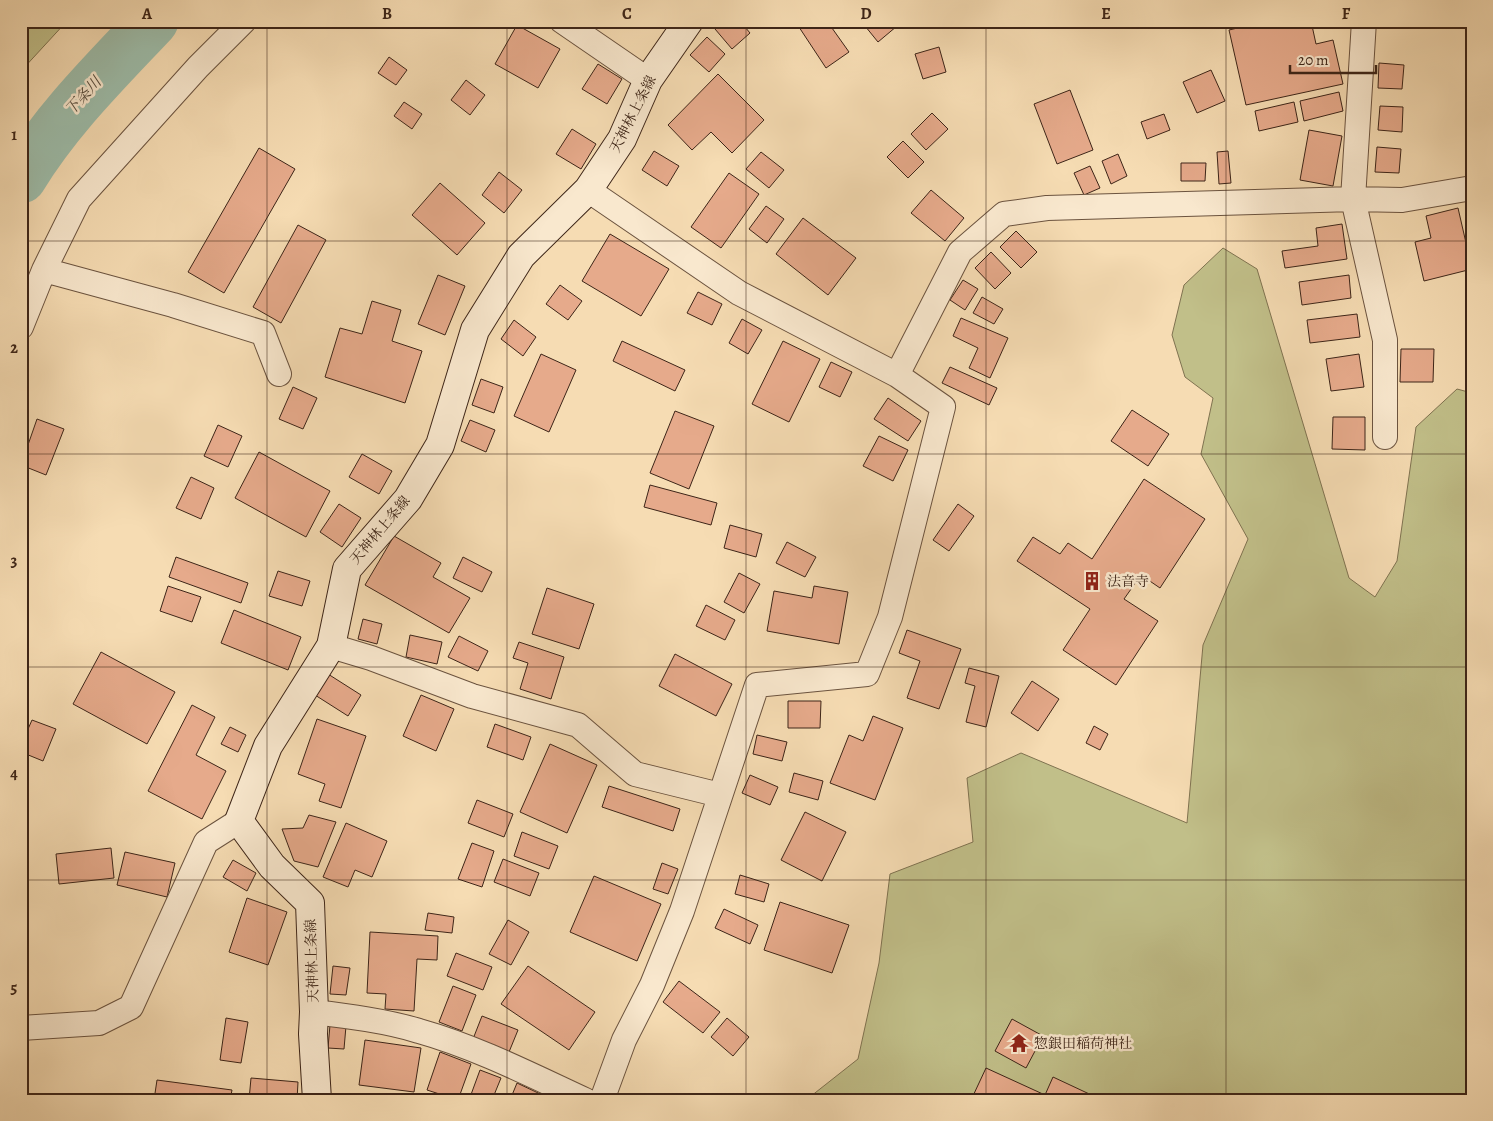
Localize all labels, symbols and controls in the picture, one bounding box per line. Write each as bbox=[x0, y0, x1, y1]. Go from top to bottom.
text: A bbox=[141, 3, 153, 25]
text: B bbox=[382, 3, 392, 25]
text: C bbox=[622, 3, 632, 25]
text: D bbox=[860, 3, 872, 25]
text: E bbox=[1101, 3, 1111, 25]
text: F bbox=[1342, 3, 1351, 25]
scale bar bbox=[1290, 42, 1377, 74]
text: 20 m bbox=[1298, 50, 1329, 70]
water label: 下条川 bbox=[61, 71, 107, 119]
street label: 天神林上条線 bbox=[605, 72, 661, 156]
text: 1 bbox=[11, 124, 17, 146]
text: 2 bbox=[10, 337, 18, 359]
street label: 天神林上条線 bbox=[346, 492, 414, 568]
text: 3 bbox=[11, 550, 18, 572]
building icon: 法音寺 bbox=[1081, 570, 1103, 592]
place label: 法音寺 bbox=[1107, 572, 1149, 591]
text: 4 bbox=[10, 763, 18, 785]
street label: 天神林上条線 bbox=[301, 919, 323, 1003]
text: 5 bbox=[11, 977, 18, 999]
temple icon: 惣銀田稲荷神社 bbox=[1008, 1032, 1030, 1054]
place label: 惣銀田稲荷神社 bbox=[1034, 1034, 1132, 1053]

